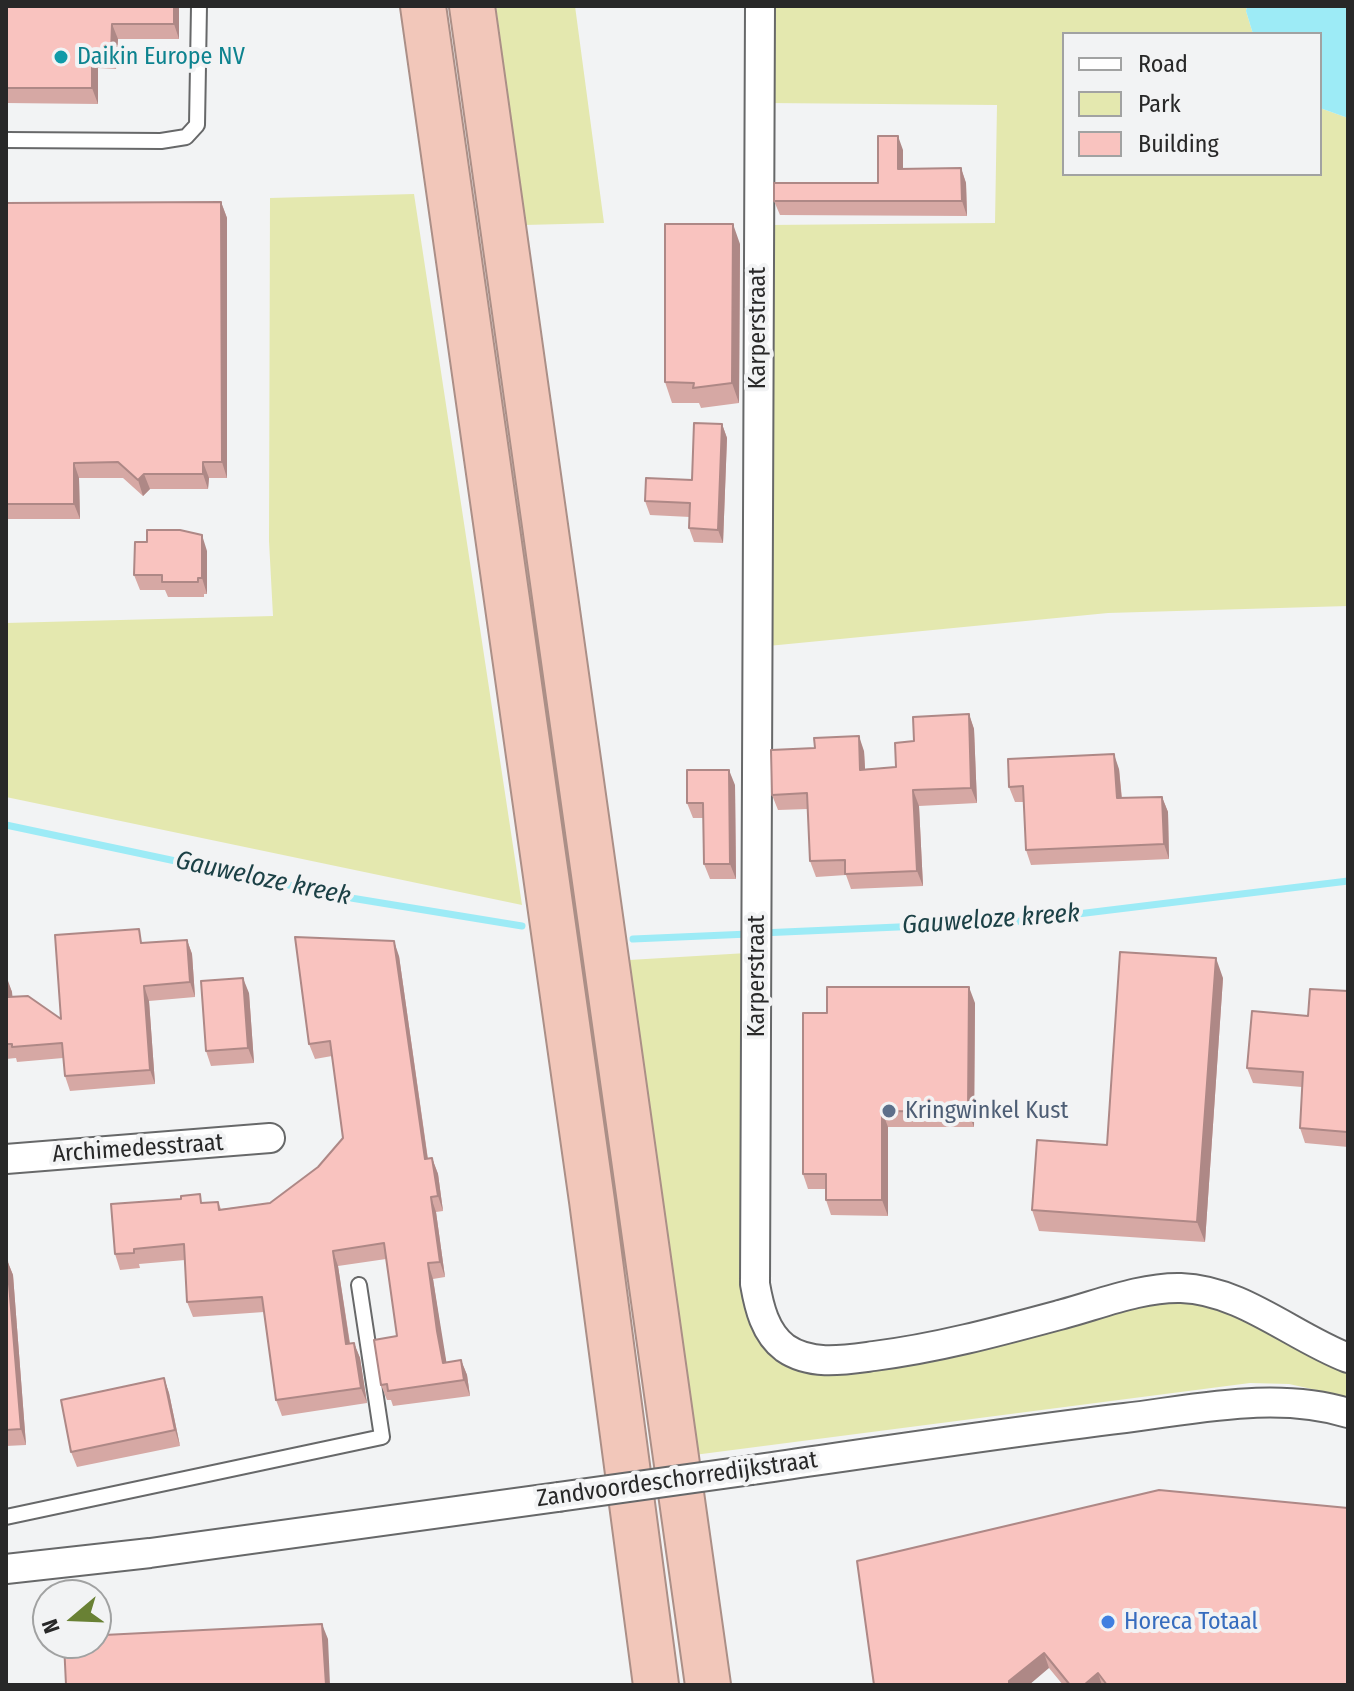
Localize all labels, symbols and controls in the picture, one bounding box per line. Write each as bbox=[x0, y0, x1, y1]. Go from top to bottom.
legend bbox=[1062, 32, 1322, 176]
place label: Daikin Europe NV bbox=[77, 43, 245, 71]
marker: Daikin Europe NV bbox=[52, 48, 70, 66]
text: Road bbox=[1138, 50, 1188, 78]
text: Park bbox=[1138, 90, 1181, 118]
text: Building bbox=[1138, 130, 1219, 158]
street label: Karperstraat bbox=[744, 267, 772, 389]
water label: Gauweloze kreek bbox=[173, 845, 353, 913]
water label: Gauweloze kreek bbox=[901, 898, 1081, 942]
street label: Karperstraat bbox=[743, 915, 771, 1037]
place label: Kringwinkel Kust bbox=[905, 1097, 1068, 1125]
marker: Kringwinkel Kust bbox=[880, 1102, 898, 1120]
street label: Archimedesstraat bbox=[52, 1129, 224, 1169]
street label: Zandvoordeschorredijkstraat bbox=[535, 1446, 819, 1514]
north arrow bbox=[32, 1579, 112, 1659]
place label: Horeca Totaal bbox=[1124, 1608, 1258, 1636]
marker: Horeca Totaal bbox=[1099, 1613, 1117, 1631]
text: N bbox=[36, 1616, 66, 1637]

